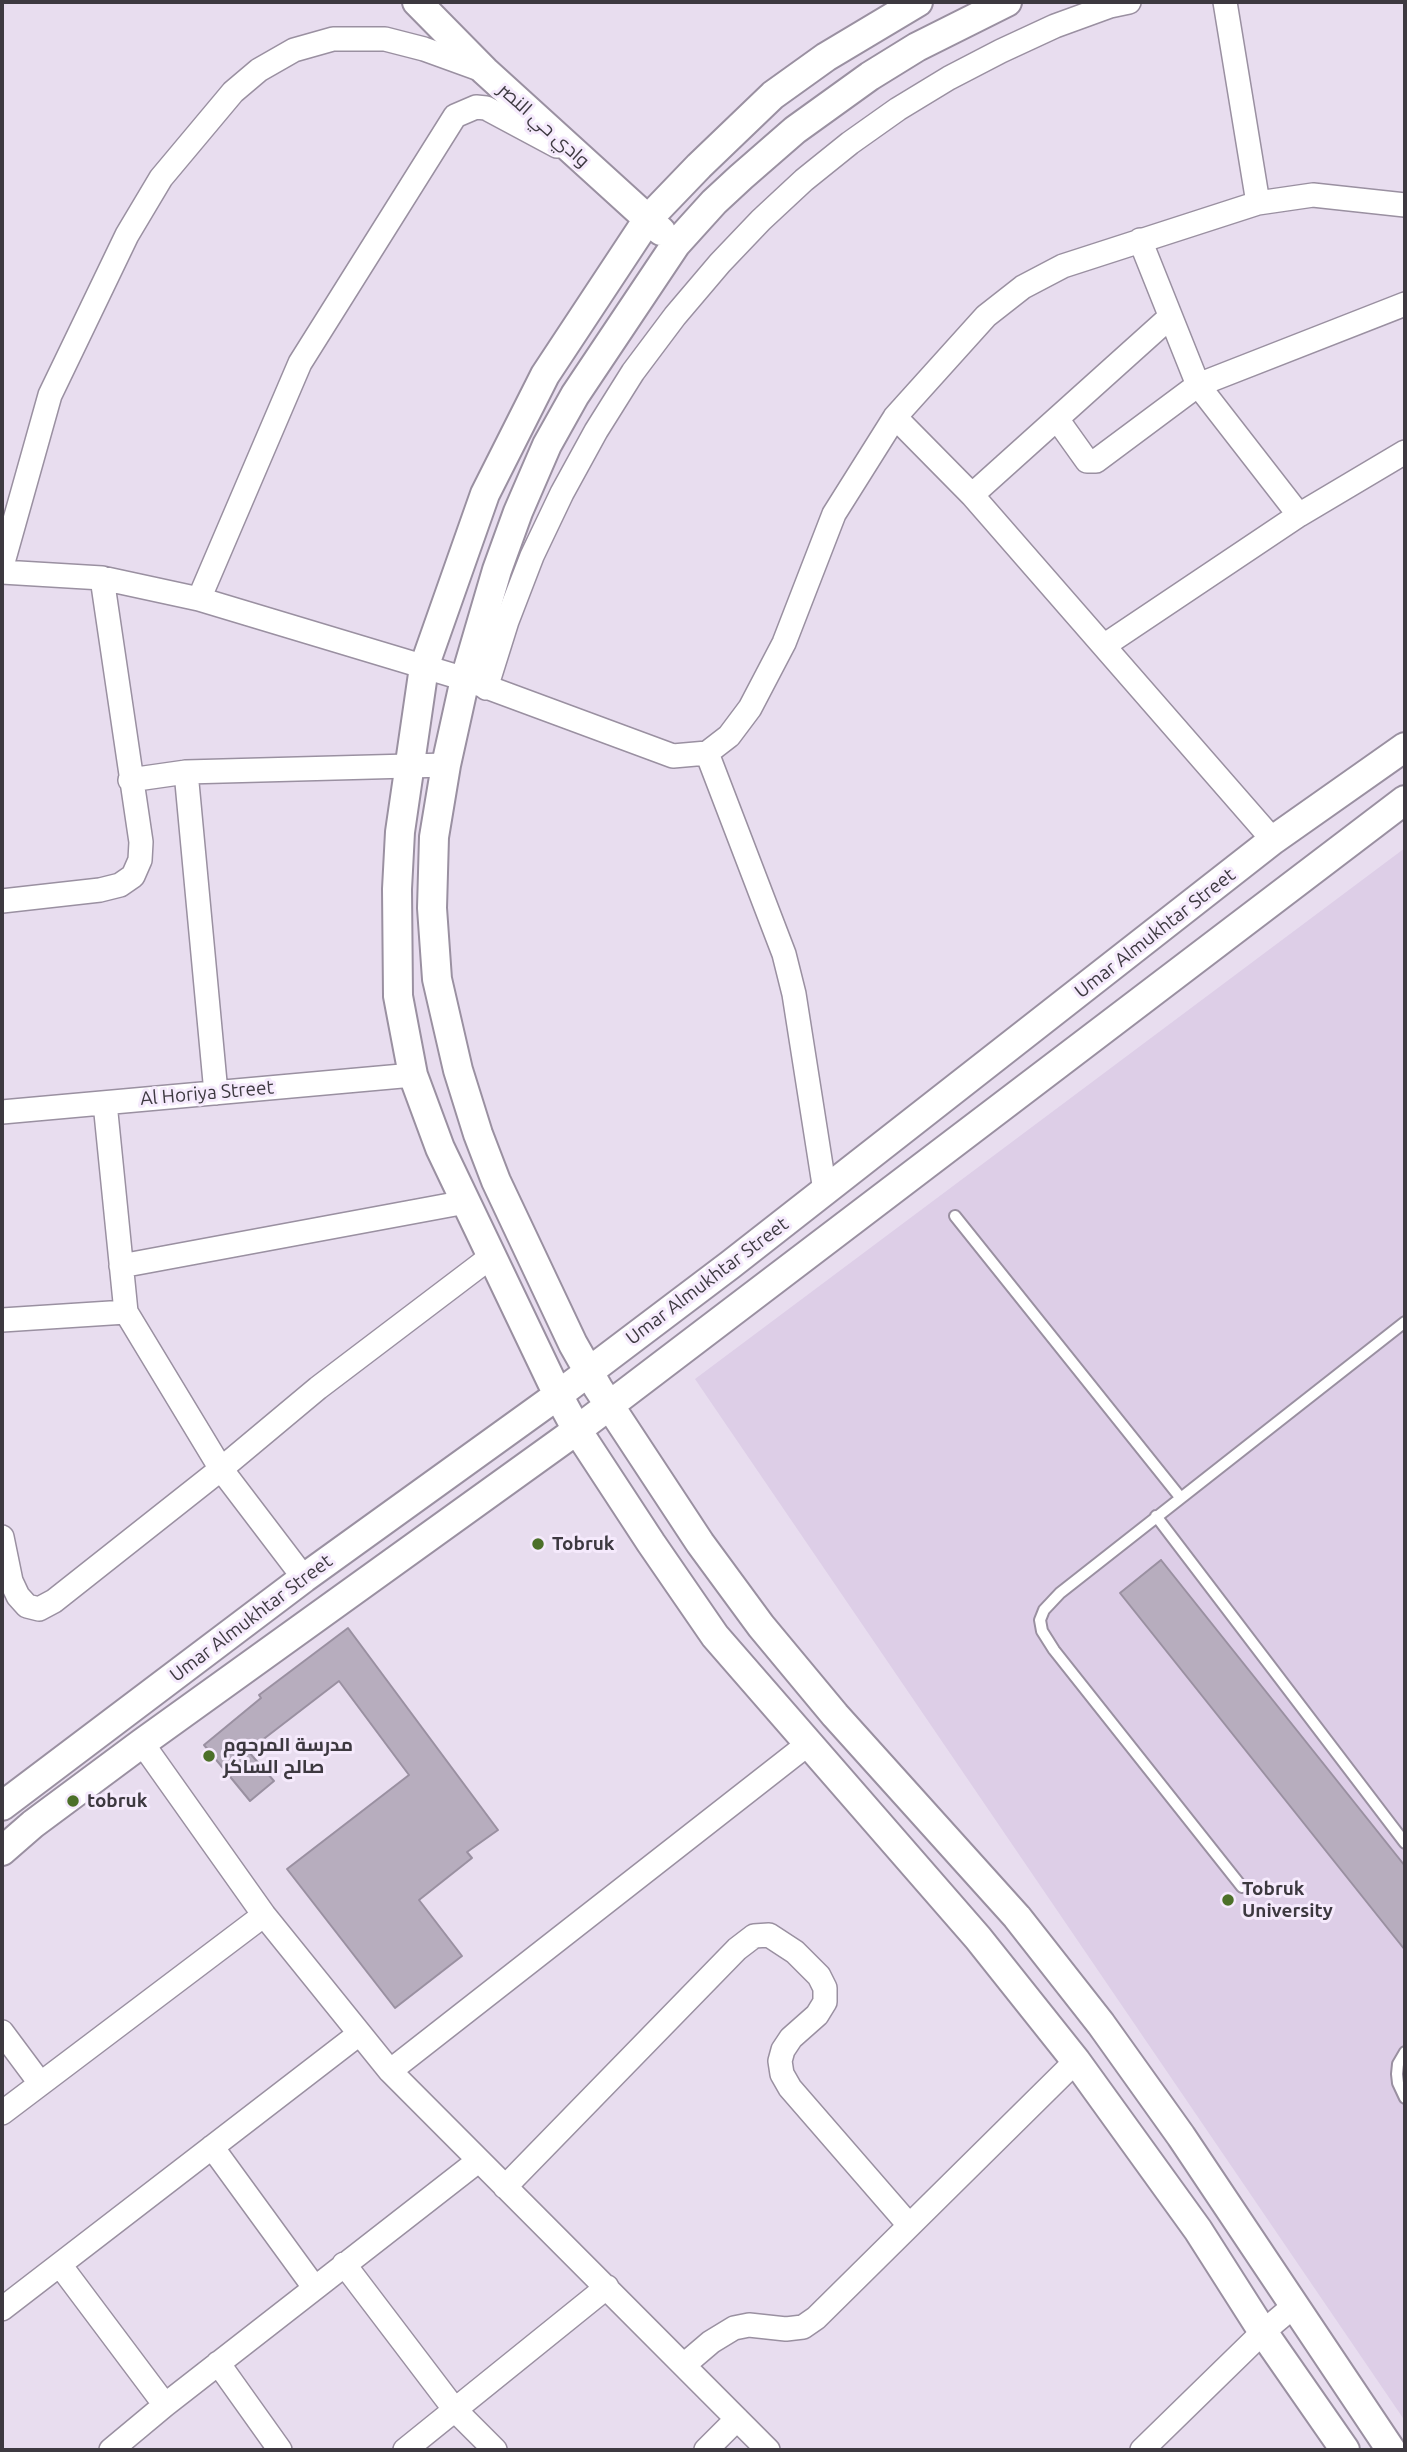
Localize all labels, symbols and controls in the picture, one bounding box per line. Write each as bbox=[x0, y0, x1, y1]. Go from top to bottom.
street label: وادي حي النصر bbox=[494, 78, 594, 172]
street label: Umar Almukhtar Street bbox=[1070, 863, 1240, 1003]
street label: Al Horiya Street bbox=[139, 1076, 275, 1110]
street label: Umar Almukhtar Street bbox=[621, 1212, 793, 1350]
place label: Tobruk bbox=[552, 1533, 615, 1555]
marker: Tobruk bbox=[530, 1536, 546, 1552]
street label: Umar Almukhtar Street bbox=[165, 1549, 337, 1687]
place label: مدرسة المرحوم صالح الساكر bbox=[223, 1734, 353, 1778]
marker: مدرسة المرحوم صالح الساكر bbox=[201, 1748, 217, 1764]
place label: tobruk bbox=[87, 1790, 147, 1812]
marker: tobruk bbox=[65, 1793, 81, 1809]
place label: Tobruk University bbox=[1242, 1878, 1333, 1922]
marker: Tobruk University bbox=[1220, 1892, 1236, 1908]

